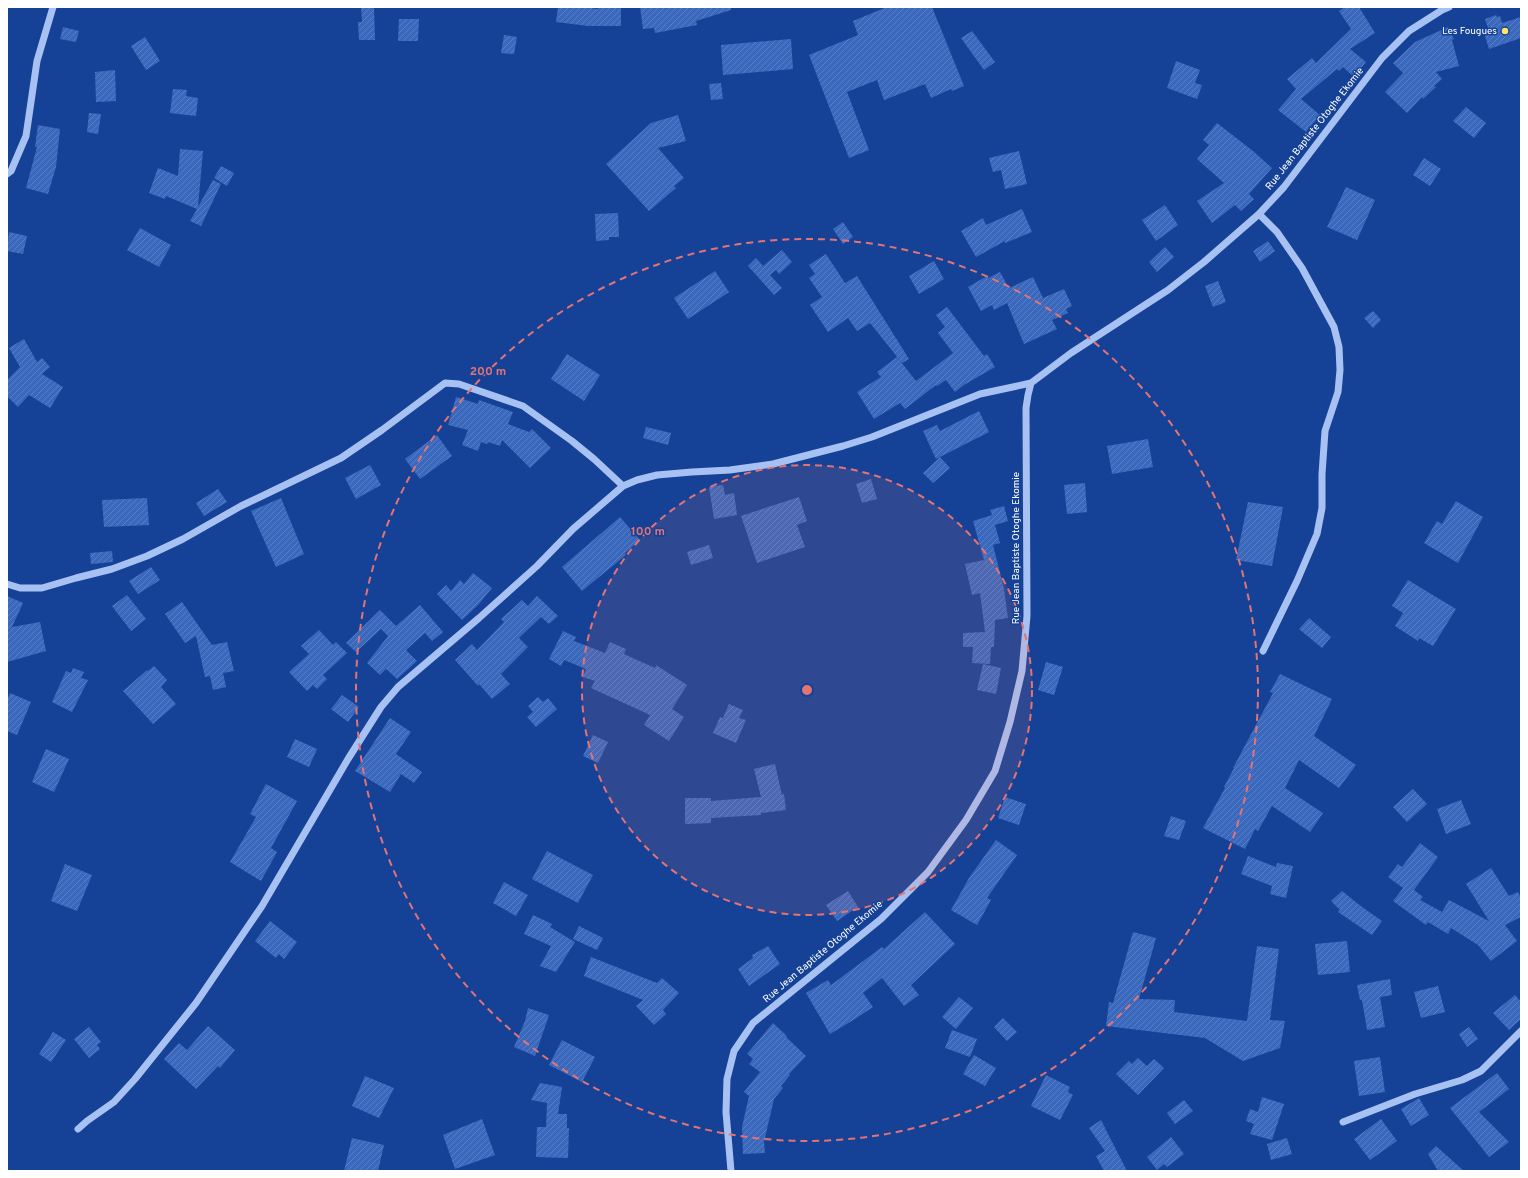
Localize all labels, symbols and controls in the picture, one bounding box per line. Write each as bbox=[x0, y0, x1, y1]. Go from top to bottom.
place label: Les Fougues bbox=[1442, 25, 1497, 38]
marker: Les Fougues bbox=[1500, 26, 1510, 36]
street label: Rue Jean Baptiste Otoghe Ekomie bbox=[1263, 65, 1367, 193]
text: 200 m bbox=[470, 364, 506, 380]
street label: Rue Jean Baptiste Otoghe Ekomie bbox=[1010, 472, 1023, 624]
text: 100 m bbox=[631, 524, 665, 540]
centre of rings bbox=[800, 683, 814, 697]
street label: Rue Jean Baptiste Otoghe Ekomie bbox=[760, 898, 886, 1006]

